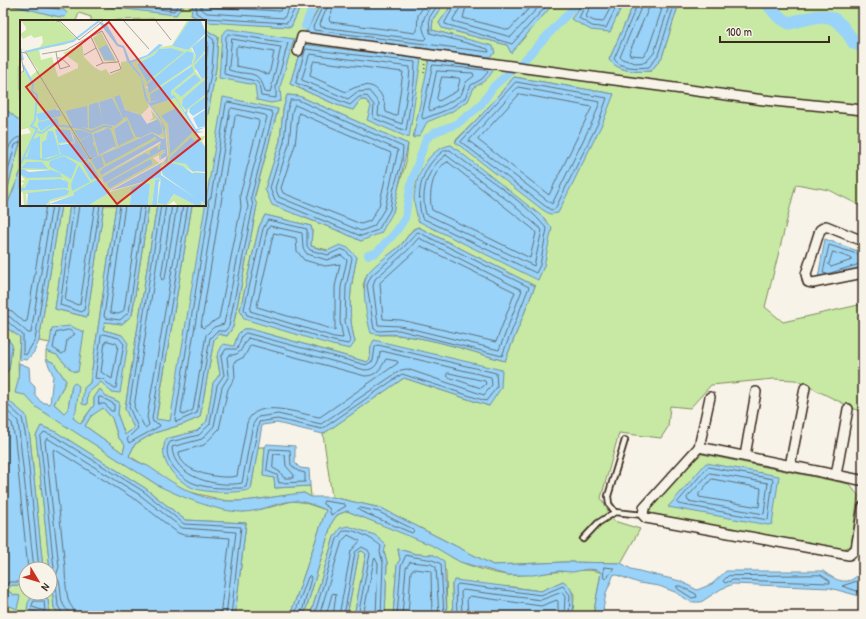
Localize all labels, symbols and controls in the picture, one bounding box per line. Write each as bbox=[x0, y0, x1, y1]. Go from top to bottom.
scale bar bbox=[720, 18, 829, 44]
inset map bbox=[20, 20, 206, 206]
text: 100 m bbox=[726, 23, 752, 40]
north arrow bbox=[18, 561, 58, 601]
text: N bbox=[38, 581, 53, 594]

